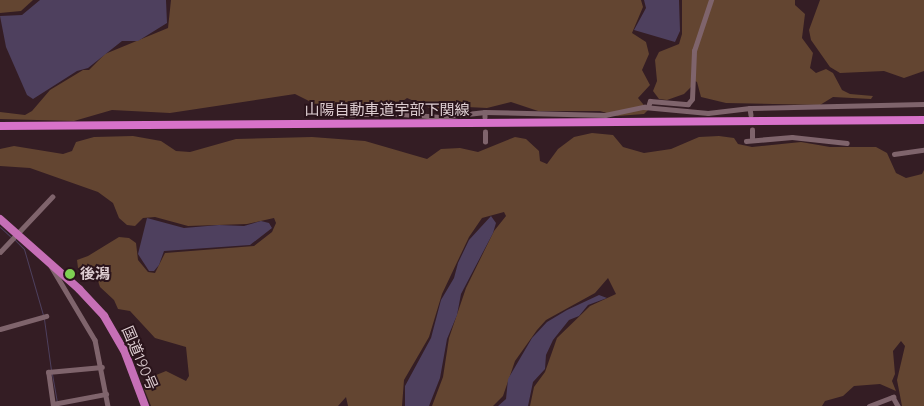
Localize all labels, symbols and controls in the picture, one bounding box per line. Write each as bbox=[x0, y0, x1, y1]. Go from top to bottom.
street label: 山陽自動車道宇部下関線 bbox=[305, 101, 469, 119]
place label: 後潟 bbox=[80, 265, 110, 283]
marker: 後潟 bbox=[64, 268, 76, 280]
street label: 国道190号 bbox=[118, 323, 162, 393]

